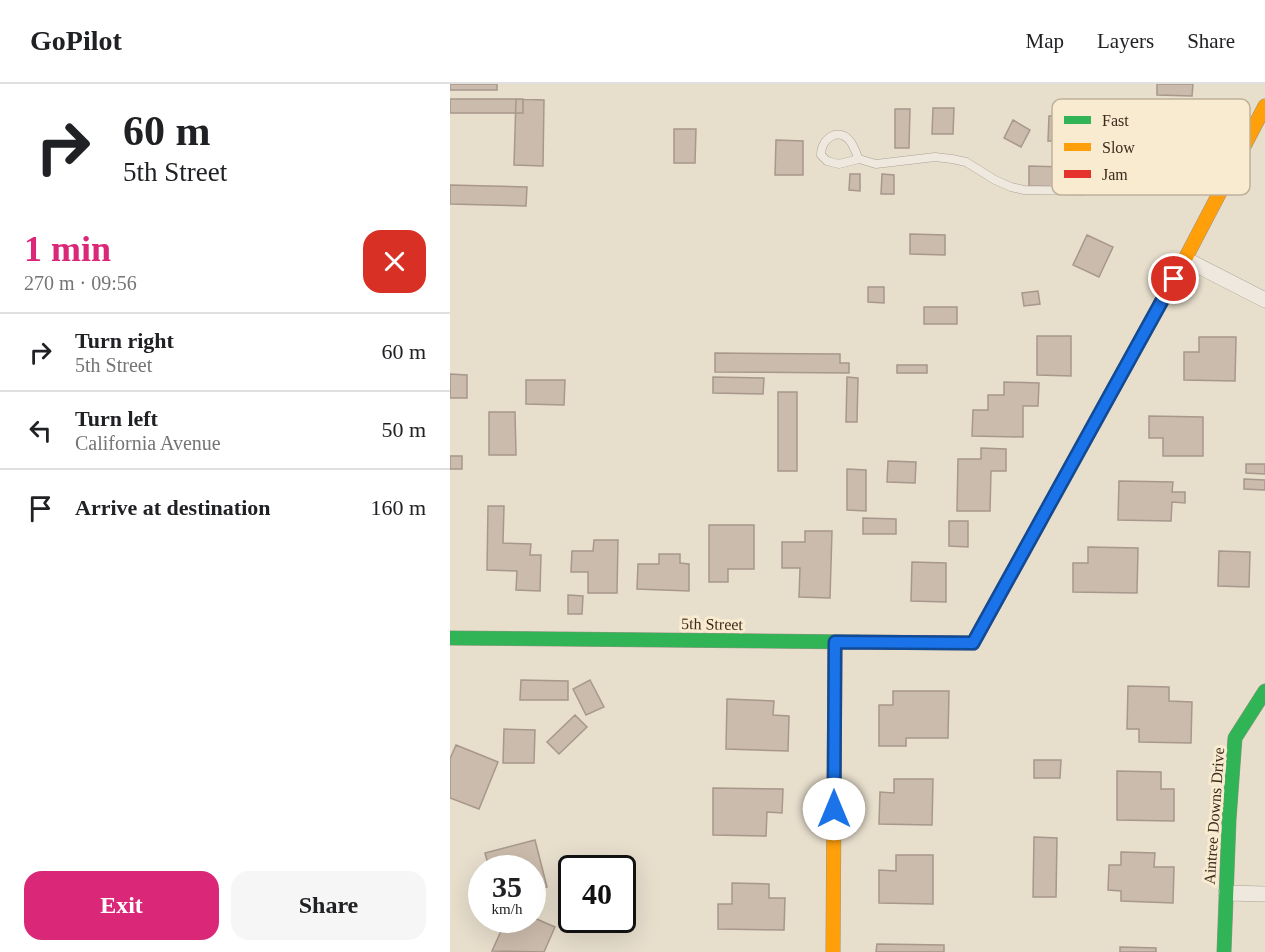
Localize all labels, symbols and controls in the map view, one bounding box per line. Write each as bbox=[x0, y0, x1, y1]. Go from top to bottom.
text: GoPilot bbox=[30, 25, 122, 56]
text: Map bbox=[1026, 29, 1064, 53]
text: Layers bbox=[1097, 29, 1154, 53]
text: Share bbox=[1187, 29, 1235, 53]
legend bbox=[1052, 99, 1250, 195]
icon: right bbox=[24, 108, 102, 186]
text: 60 m bbox=[123, 108, 211, 154]
text: Fast bbox=[1102, 112, 1129, 129]
text: Slow bbox=[1102, 139, 1135, 156]
text: 5th Street bbox=[123, 157, 227, 187]
text: Jam bbox=[1102, 166, 1128, 183]
text: 1 min bbox=[24, 229, 111, 269]
button: close bbox=[363, 230, 426, 293]
pin bbox=[1148, 253, 1199, 304]
icon: arrive bbox=[1157, 262, 1190, 295]
text: 270 m · 09:56 bbox=[24, 272, 137, 294]
text: Turn right bbox=[75, 328, 174, 353]
icon: right bbox=[24, 336, 57, 369]
text: 60 m bbox=[381, 339, 426, 364]
text: 5th Street bbox=[75, 354, 152, 376]
text: Turn left bbox=[75, 406, 158, 431]
icon: left bbox=[24, 414, 57, 447]
text: 50 m bbox=[381, 417, 426, 442]
text: California Avenue bbox=[75, 432, 221, 454]
icon: arrive bbox=[24, 492, 57, 525]
text: Arrive at destination bbox=[75, 495, 271, 520]
text: 160 m bbox=[370, 495, 426, 520]
street label: 5th Street bbox=[681, 615, 744, 633]
street label: Aintree Downs Drive bbox=[1201, 747, 1227, 885]
position arrow bbox=[802, 777, 866, 841]
speed limit sign: 40 bbox=[558, 855, 636, 933]
text: 35 bbox=[492, 870, 522, 903]
button: Exit bbox=[24, 871, 219, 940]
button: Share bbox=[231, 871, 426, 940]
text: km/h bbox=[492, 901, 522, 917]

